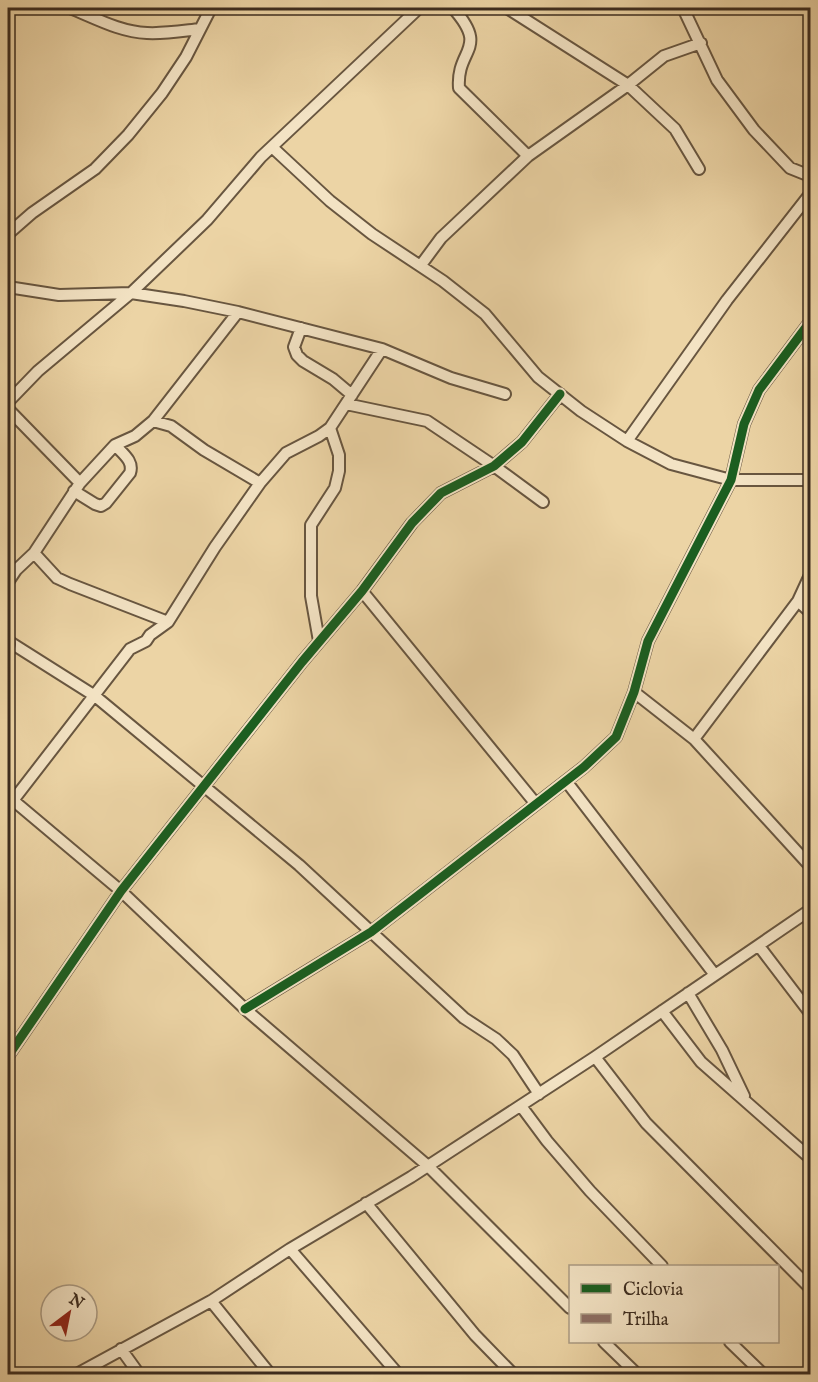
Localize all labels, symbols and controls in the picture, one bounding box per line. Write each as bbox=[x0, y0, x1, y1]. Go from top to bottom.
legend bbox=[569, 1265, 779, 1343]
text: Ciclovia bbox=[623, 1279, 683, 1302]
north arrow bbox=[39, 1283, 99, 1343]
text: N bbox=[64, 1289, 87, 1314]
text: Trilha bbox=[623, 1309, 669, 1332]

